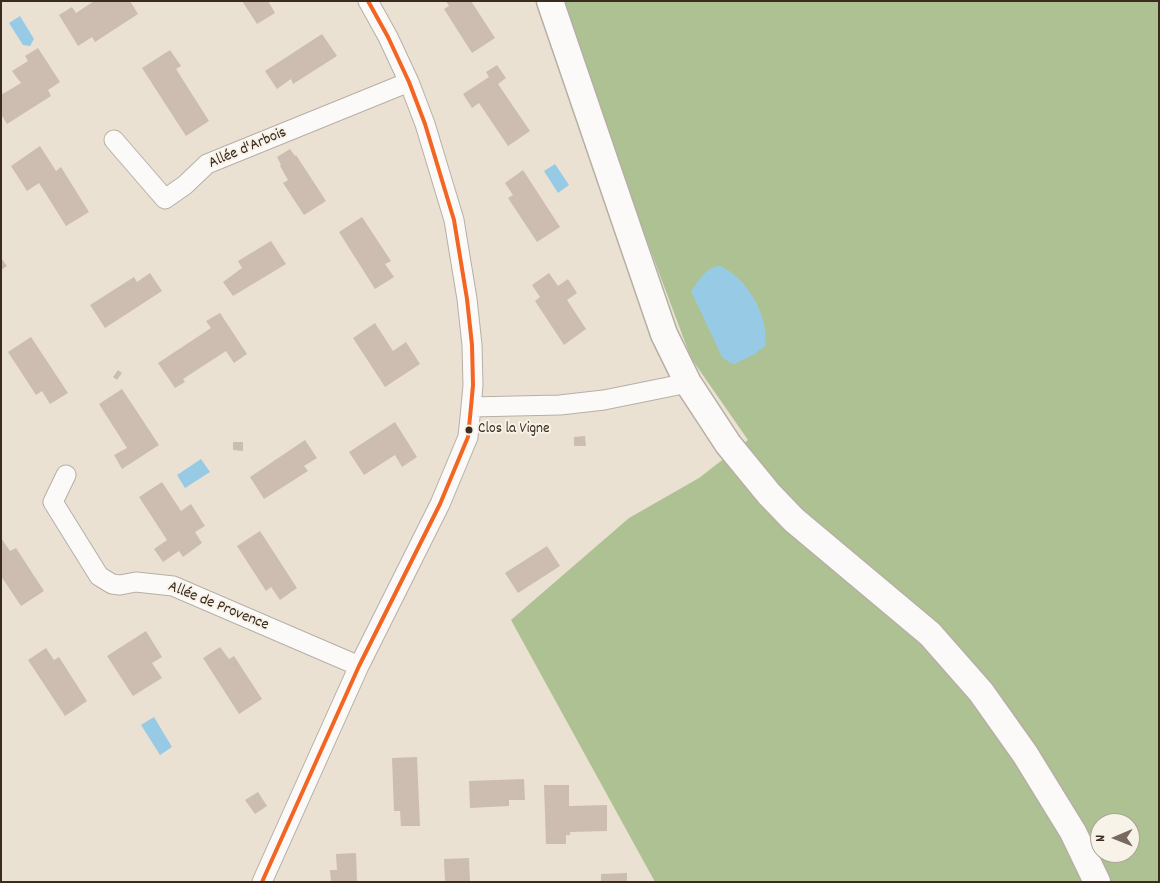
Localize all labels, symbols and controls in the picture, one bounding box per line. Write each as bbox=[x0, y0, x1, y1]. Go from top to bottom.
street label: Allée d'Arbois bbox=[206, 124, 290, 174]
place label: Clos la Vigne bbox=[478, 421, 550, 439]
marker: Clos la Vigne bbox=[464, 425, 474, 435]
street label: Allée de Provence bbox=[165, 578, 271, 636]
north arrow bbox=[1090, 813, 1140, 863]
text: N bbox=[1091, 835, 1111, 842]

